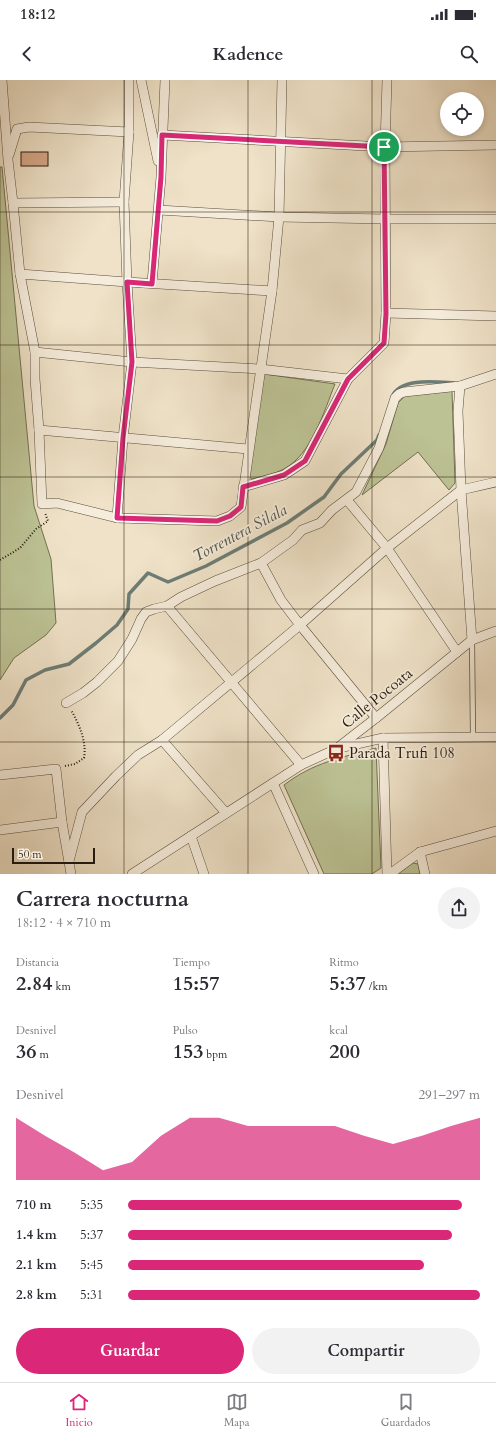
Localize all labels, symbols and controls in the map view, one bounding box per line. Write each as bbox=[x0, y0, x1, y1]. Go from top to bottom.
text: 18:12 bbox=[20, 4, 55, 24]
text: Kadence bbox=[213, 42, 283, 67]
icon: back bbox=[16, 43, 38, 65]
icon: search bbox=[458, 43, 480, 65]
map controls bbox=[440, 92, 484, 136]
button: locate bbox=[440, 92, 484, 136]
pin bbox=[367, 130, 401, 164]
icon: arrive bbox=[373, 136, 395, 158]
water label: Torrentera Silala bbox=[189, 499, 291, 567]
street label: Calle Pocoata bbox=[337, 663, 417, 733]
bus stop icon: Parada Trufi 108 bbox=[326, 743, 346, 763]
place label: Parada Trufi 108 bbox=[349, 743, 455, 763]
scale bar bbox=[12, 846, 95, 865]
text: 50 m bbox=[18, 847, 42, 862]
text: Carrera nocturna bbox=[16, 884, 189, 914]
button: share bbox=[438, 887, 480, 929]
text: 18:12 · 4 × 710 m bbox=[16, 914, 111, 932]
text: Distancia bbox=[16, 955, 59, 970]
text: Tiempo bbox=[173, 955, 210, 970]
text: Ritmo bbox=[329, 955, 359, 970]
text: 2.84 bbox=[16, 970, 53, 997]
text: 15:57 bbox=[173, 970, 219, 997]
text: 5:37 bbox=[329, 970, 366, 997]
text: km bbox=[53, 979, 71, 994]
text: /km bbox=[366, 979, 388, 994]
text: Desnivel bbox=[16, 1023, 56, 1038]
text: Pulso bbox=[173, 1023, 198, 1038]
text: kcal bbox=[329, 1023, 348, 1038]
text: 36 bbox=[16, 1038, 37, 1065]
text: 153 bbox=[173, 1038, 203, 1065]
text: 200 bbox=[329, 1038, 360, 1065]
text: m bbox=[37, 1047, 49, 1062]
text: bpm bbox=[203, 1047, 227, 1062]
text: Desnivel bbox=[16, 1086, 64, 1104]
text: 291–297 m bbox=[418, 1086, 480, 1104]
text: 710 m bbox=[16, 1196, 51, 1214]
text: 5:35 bbox=[80, 1196, 103, 1214]
text: 1.4 km bbox=[16, 1226, 57, 1244]
text: 5:37 bbox=[80, 1226, 103, 1244]
text: 2.1 km bbox=[16, 1256, 57, 1274]
text: 5:45 bbox=[80, 1256, 103, 1274]
text: 2.8 km bbox=[16, 1286, 57, 1304]
text: 5:31 bbox=[80, 1286, 103, 1304]
button: Guardar bbox=[16, 1328, 244, 1374]
button: Compartir bbox=[252, 1328, 480, 1374]
tab: Inicio bbox=[66, 1391, 93, 1430]
tab: Mapa bbox=[224, 1391, 250, 1430]
tab: Guardados bbox=[381, 1391, 430, 1430]

